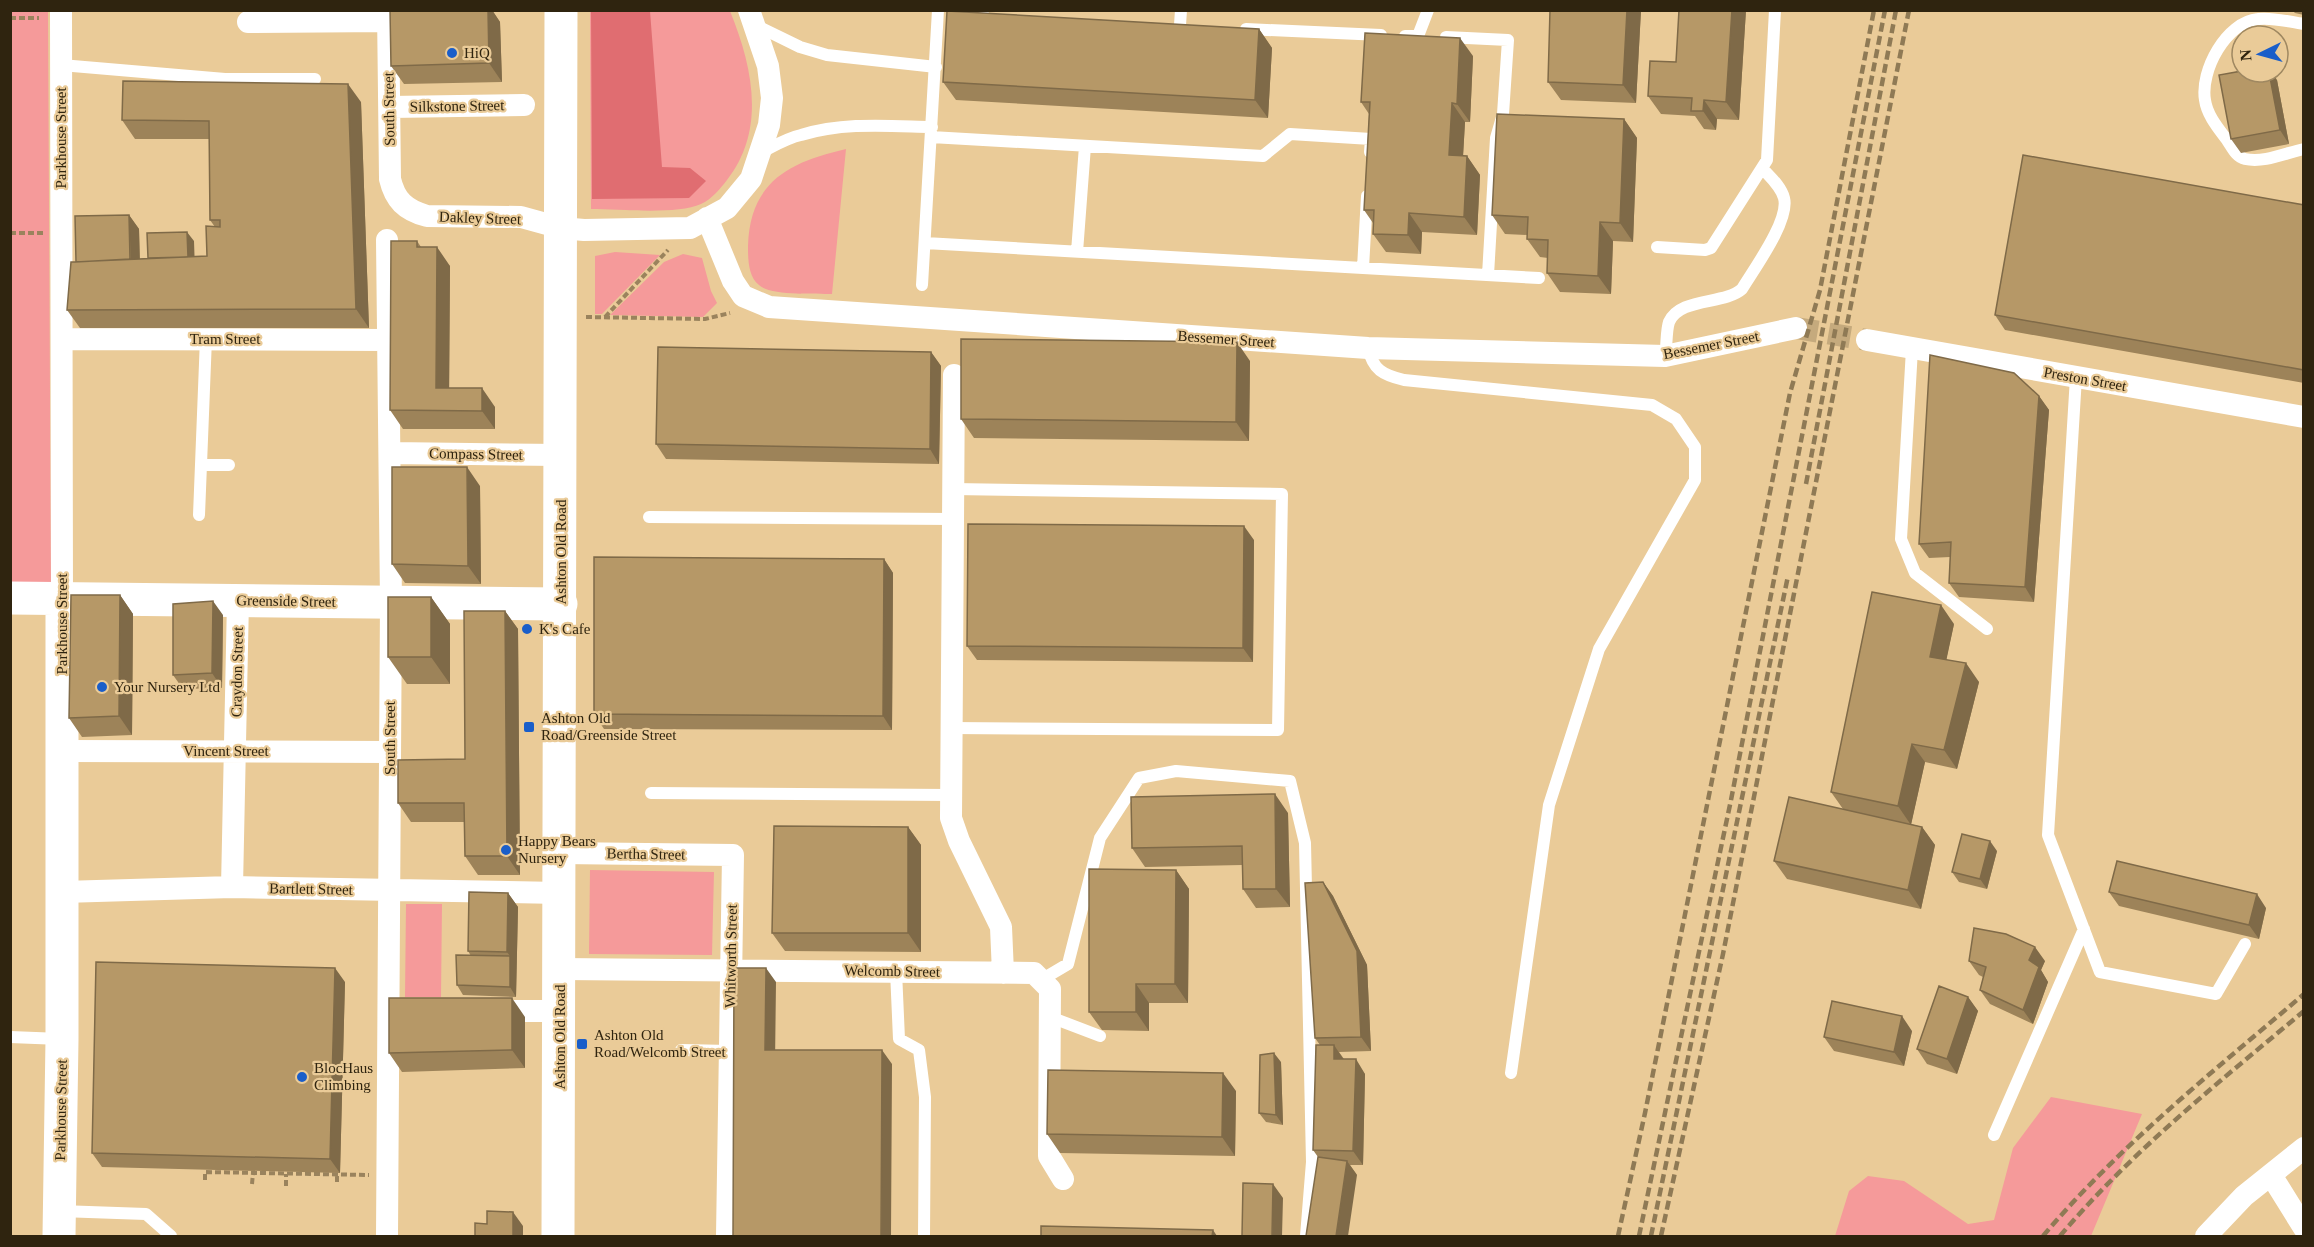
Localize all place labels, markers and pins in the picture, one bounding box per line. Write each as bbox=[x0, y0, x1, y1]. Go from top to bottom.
place label: HiQ bbox=[464, 45, 490, 61]
marker: HiQ bbox=[445, 46, 459, 60]
place label: K's Cafe bbox=[539, 621, 591, 637]
marker: K's Cafe bbox=[520, 622, 534, 636]
place label: Your Nursery Ltd bbox=[114, 679, 220, 695]
marker: Your Nursery Ltd bbox=[95, 680, 109, 694]
place label: Ashton Old Road/Greenside Street bbox=[541, 710, 677, 743]
marker: Ashton Old Road/Greenside Street bbox=[522, 720, 536, 734]
place label: Happy Bears Nursery bbox=[518, 833, 596, 866]
marker: Happy Bears Nursery bbox=[499, 843, 513, 857]
place label: Ashton Old Road/Welcomb Street bbox=[594, 1027, 727, 1060]
marker: Ashton Old Road/Welcomb Street bbox=[575, 1037, 589, 1051]
place label: BlocHaus Climbing bbox=[314, 1060, 373, 1093]
marker: BlocHaus Climbing bbox=[295, 1070, 309, 1084]

